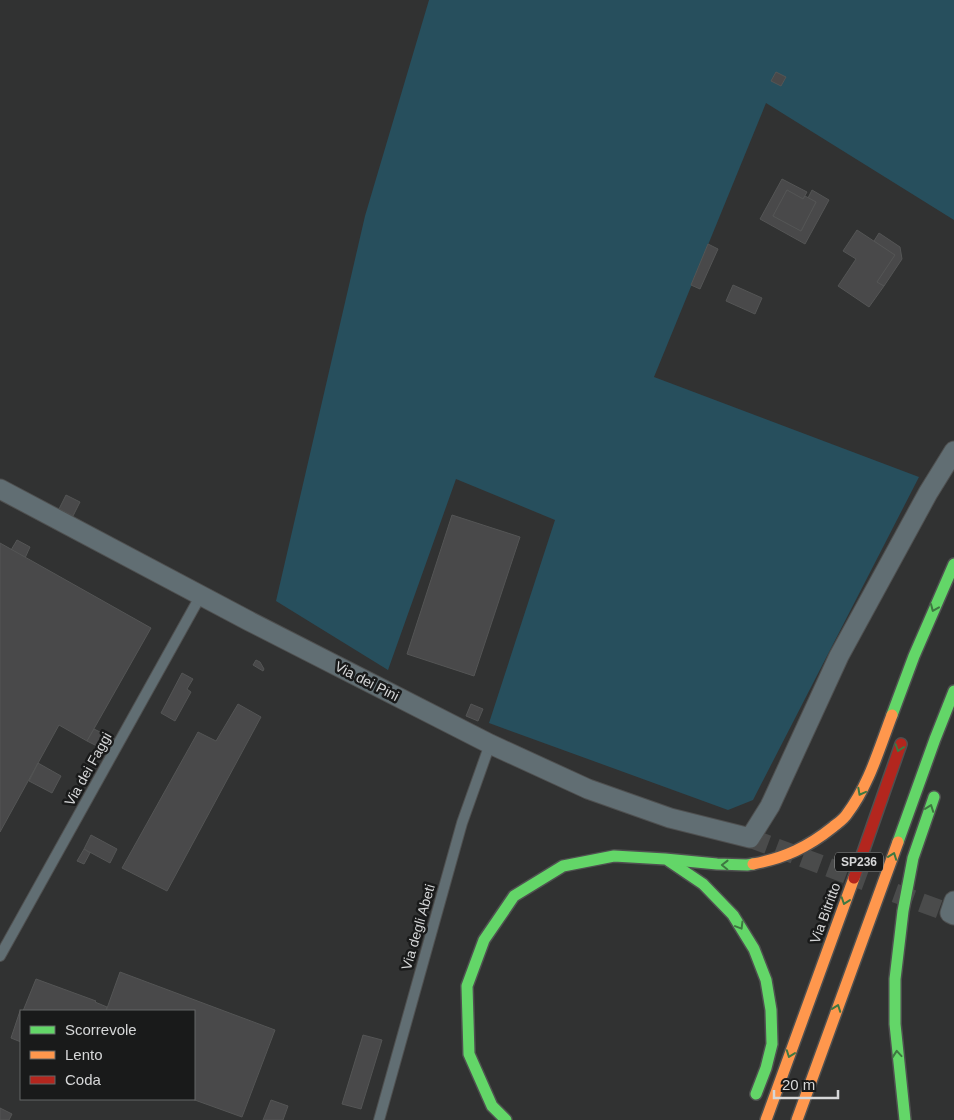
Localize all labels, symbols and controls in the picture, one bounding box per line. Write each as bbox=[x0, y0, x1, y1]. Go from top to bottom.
one-way arrow bbox=[930, 604, 940, 612]
street label: Via dei Pini bbox=[332, 658, 402, 704]
street label: Via dei Faggi bbox=[61, 729, 115, 809]
one-way arrow bbox=[895, 743, 905, 752]
one-way arrow bbox=[857, 786, 867, 795]
one-way arrow bbox=[924, 805, 934, 813]
road number: SP236 bbox=[835, 852, 883, 872]
one-way arrow bbox=[887, 852, 897, 860]
one-way arrow bbox=[721, 859, 729, 870]
street label: Via Bitritto bbox=[807, 880, 843, 946]
street label: Via degli Abeti bbox=[398, 882, 438, 972]
one-way arrow bbox=[841, 897, 851, 905]
one-way arrow bbox=[733, 921, 743, 930]
one-way arrow bbox=[831, 1005, 841, 1013]
legend bbox=[20, 1010, 195, 1100]
text: Scorrevole bbox=[65, 1021, 137, 1038]
text: Lento bbox=[65, 1046, 103, 1063]
one-way arrow bbox=[786, 1049, 796, 1058]
one-way arrow bbox=[892, 1050, 903, 1058]
scale bar bbox=[774, 1068, 838, 1100]
text: Coda bbox=[65, 1071, 102, 1088]
text: 20 m bbox=[782, 1076, 815, 1093]

